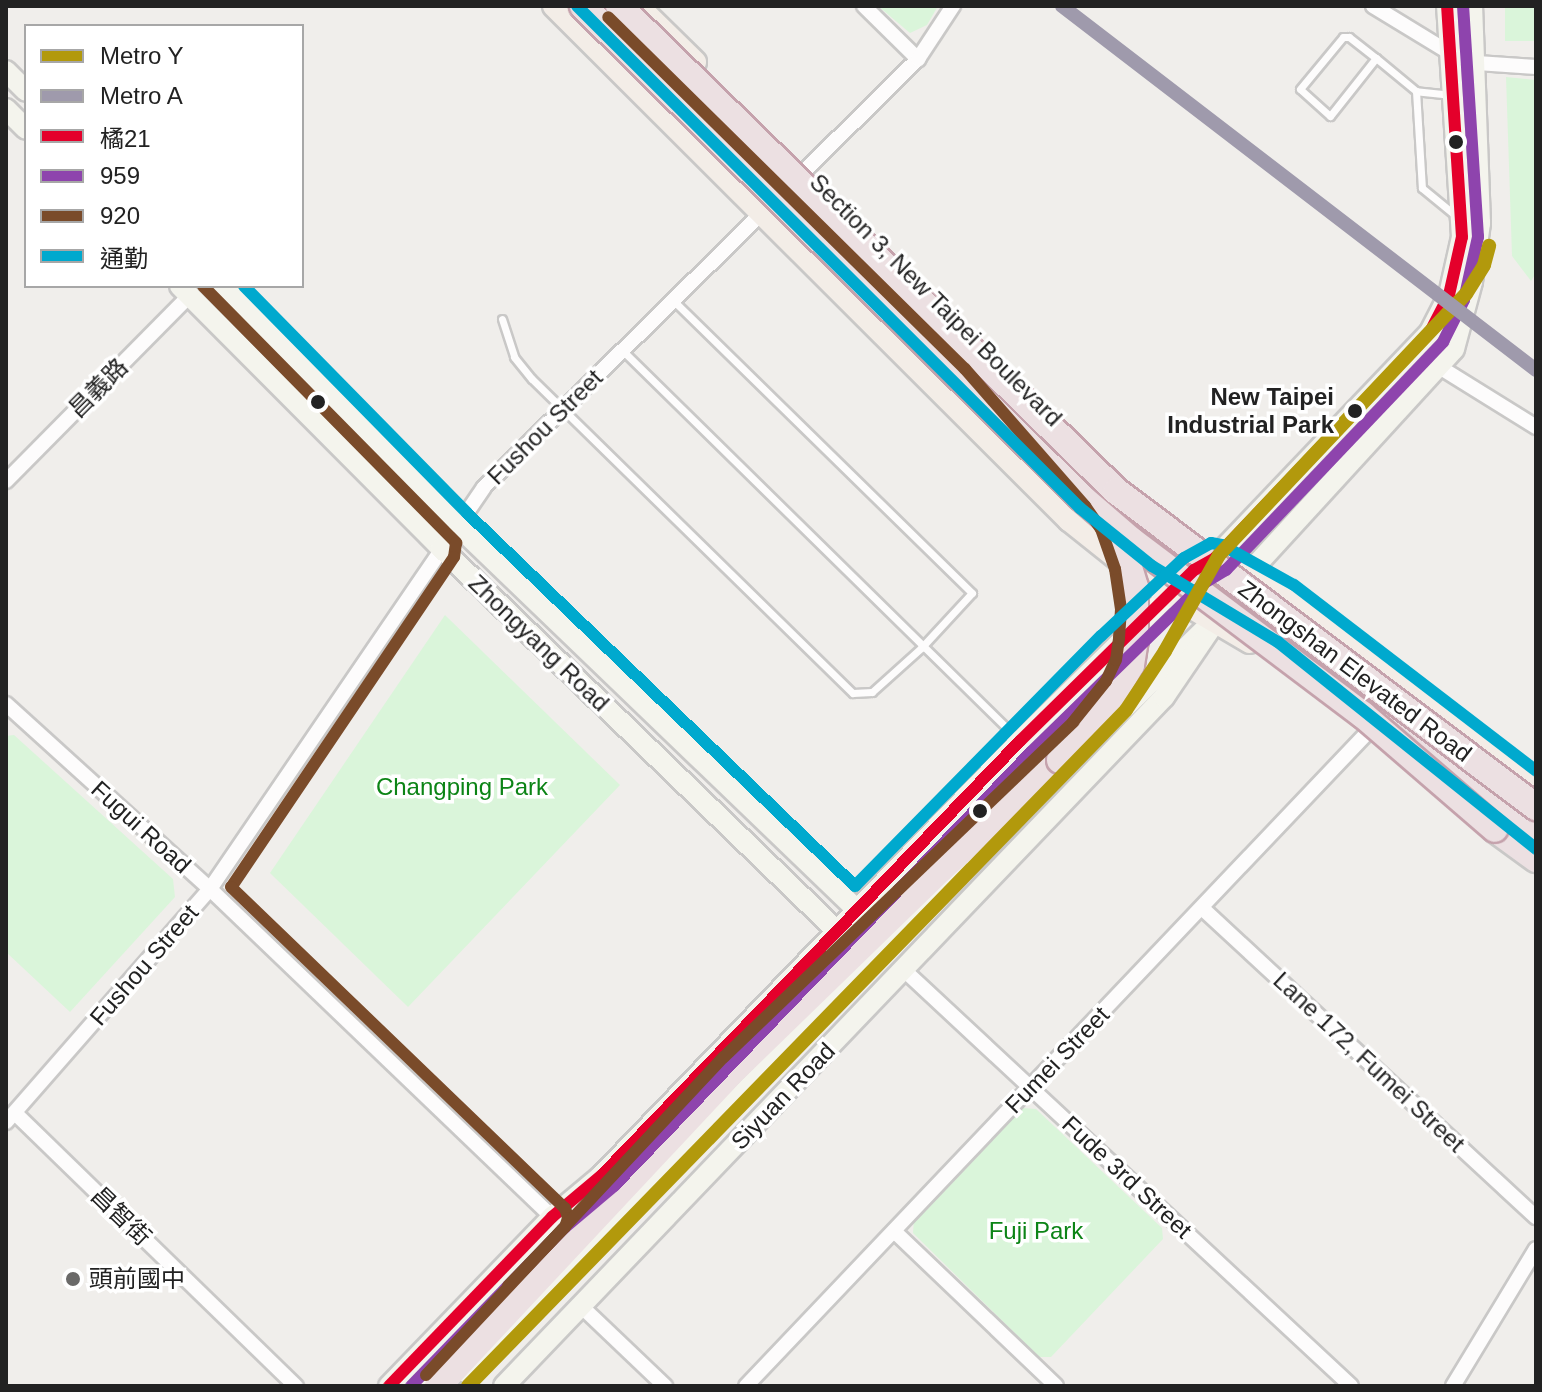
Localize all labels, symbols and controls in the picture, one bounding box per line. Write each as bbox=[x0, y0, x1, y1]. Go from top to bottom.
legend bbox=[24, 24, 304, 288]
text: Metro Y bbox=[100, 42, 184, 69]
text: Metro A bbox=[100, 82, 183, 109]
text: 橘21 bbox=[100, 125, 151, 152]
unlabelled marker bbox=[1448, 134, 1464, 150]
text: 959 bbox=[100, 162, 140, 189]
street label: Section 3, New Taipei Boulevard bbox=[804, 168, 1068, 432]
text: 920 bbox=[100, 202, 140, 229]
text: 通勤 bbox=[100, 245, 148, 272]
street label: 昌義路 bbox=[62, 352, 134, 424]
street label: Fushou Street bbox=[482, 364, 608, 490]
place label: New Taipei Industrial Park bbox=[1167, 383, 1334, 439]
unlabelled marker bbox=[310, 394, 326, 410]
marker: New Taipei Industrial Park bbox=[1341, 397, 1369, 425]
street label: Zhongyang Road bbox=[463, 569, 615, 717]
street label: Zhongshan Elevated Road bbox=[1233, 574, 1477, 768]
park label: Changping Park bbox=[376, 773, 548, 801]
street label: Fugui Road bbox=[85, 775, 197, 879]
unlabelled marker bbox=[972, 803, 988, 819]
street label: Fushou Street bbox=[84, 899, 204, 1031]
street label: Lane 172, Fumei Street bbox=[1267, 966, 1471, 1158]
street label: Fumei Street bbox=[999, 1001, 1115, 1119]
street label: Siyuan Road bbox=[725, 1037, 841, 1155]
street label: Fude 3rd Street bbox=[1056, 1110, 1198, 1244]
street label: 昌智街 bbox=[85, 1181, 157, 1251]
park label: Fuji Park bbox=[989, 1217, 1083, 1245]
place label: 頭前國中 bbox=[89, 1265, 185, 1293]
marker: 頭前國中 bbox=[64, 1270, 82, 1288]

